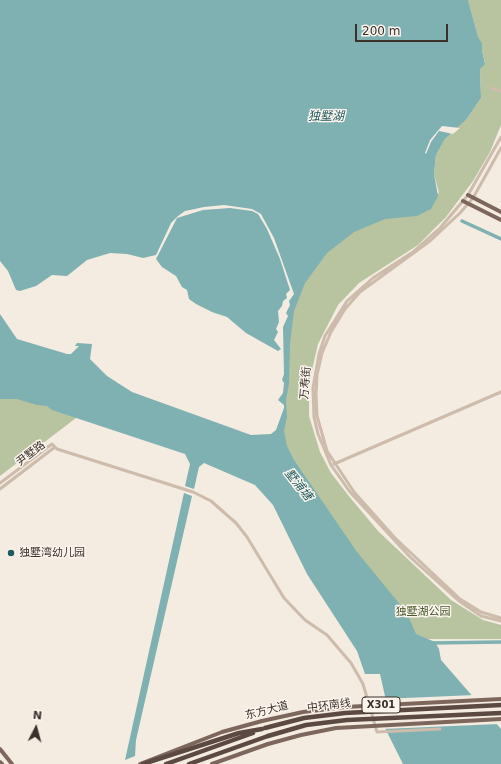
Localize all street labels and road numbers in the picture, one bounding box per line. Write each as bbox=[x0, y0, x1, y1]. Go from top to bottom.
street label: 万寿街 bbox=[298, 366, 314, 400]
street label: 尹墅路 bbox=[14, 439, 48, 469]
street label: 中环南线 bbox=[306, 697, 352, 715]
road number: X301 bbox=[362, 697, 400, 713]
street label: 东方大道 bbox=[244, 699, 290, 723]

